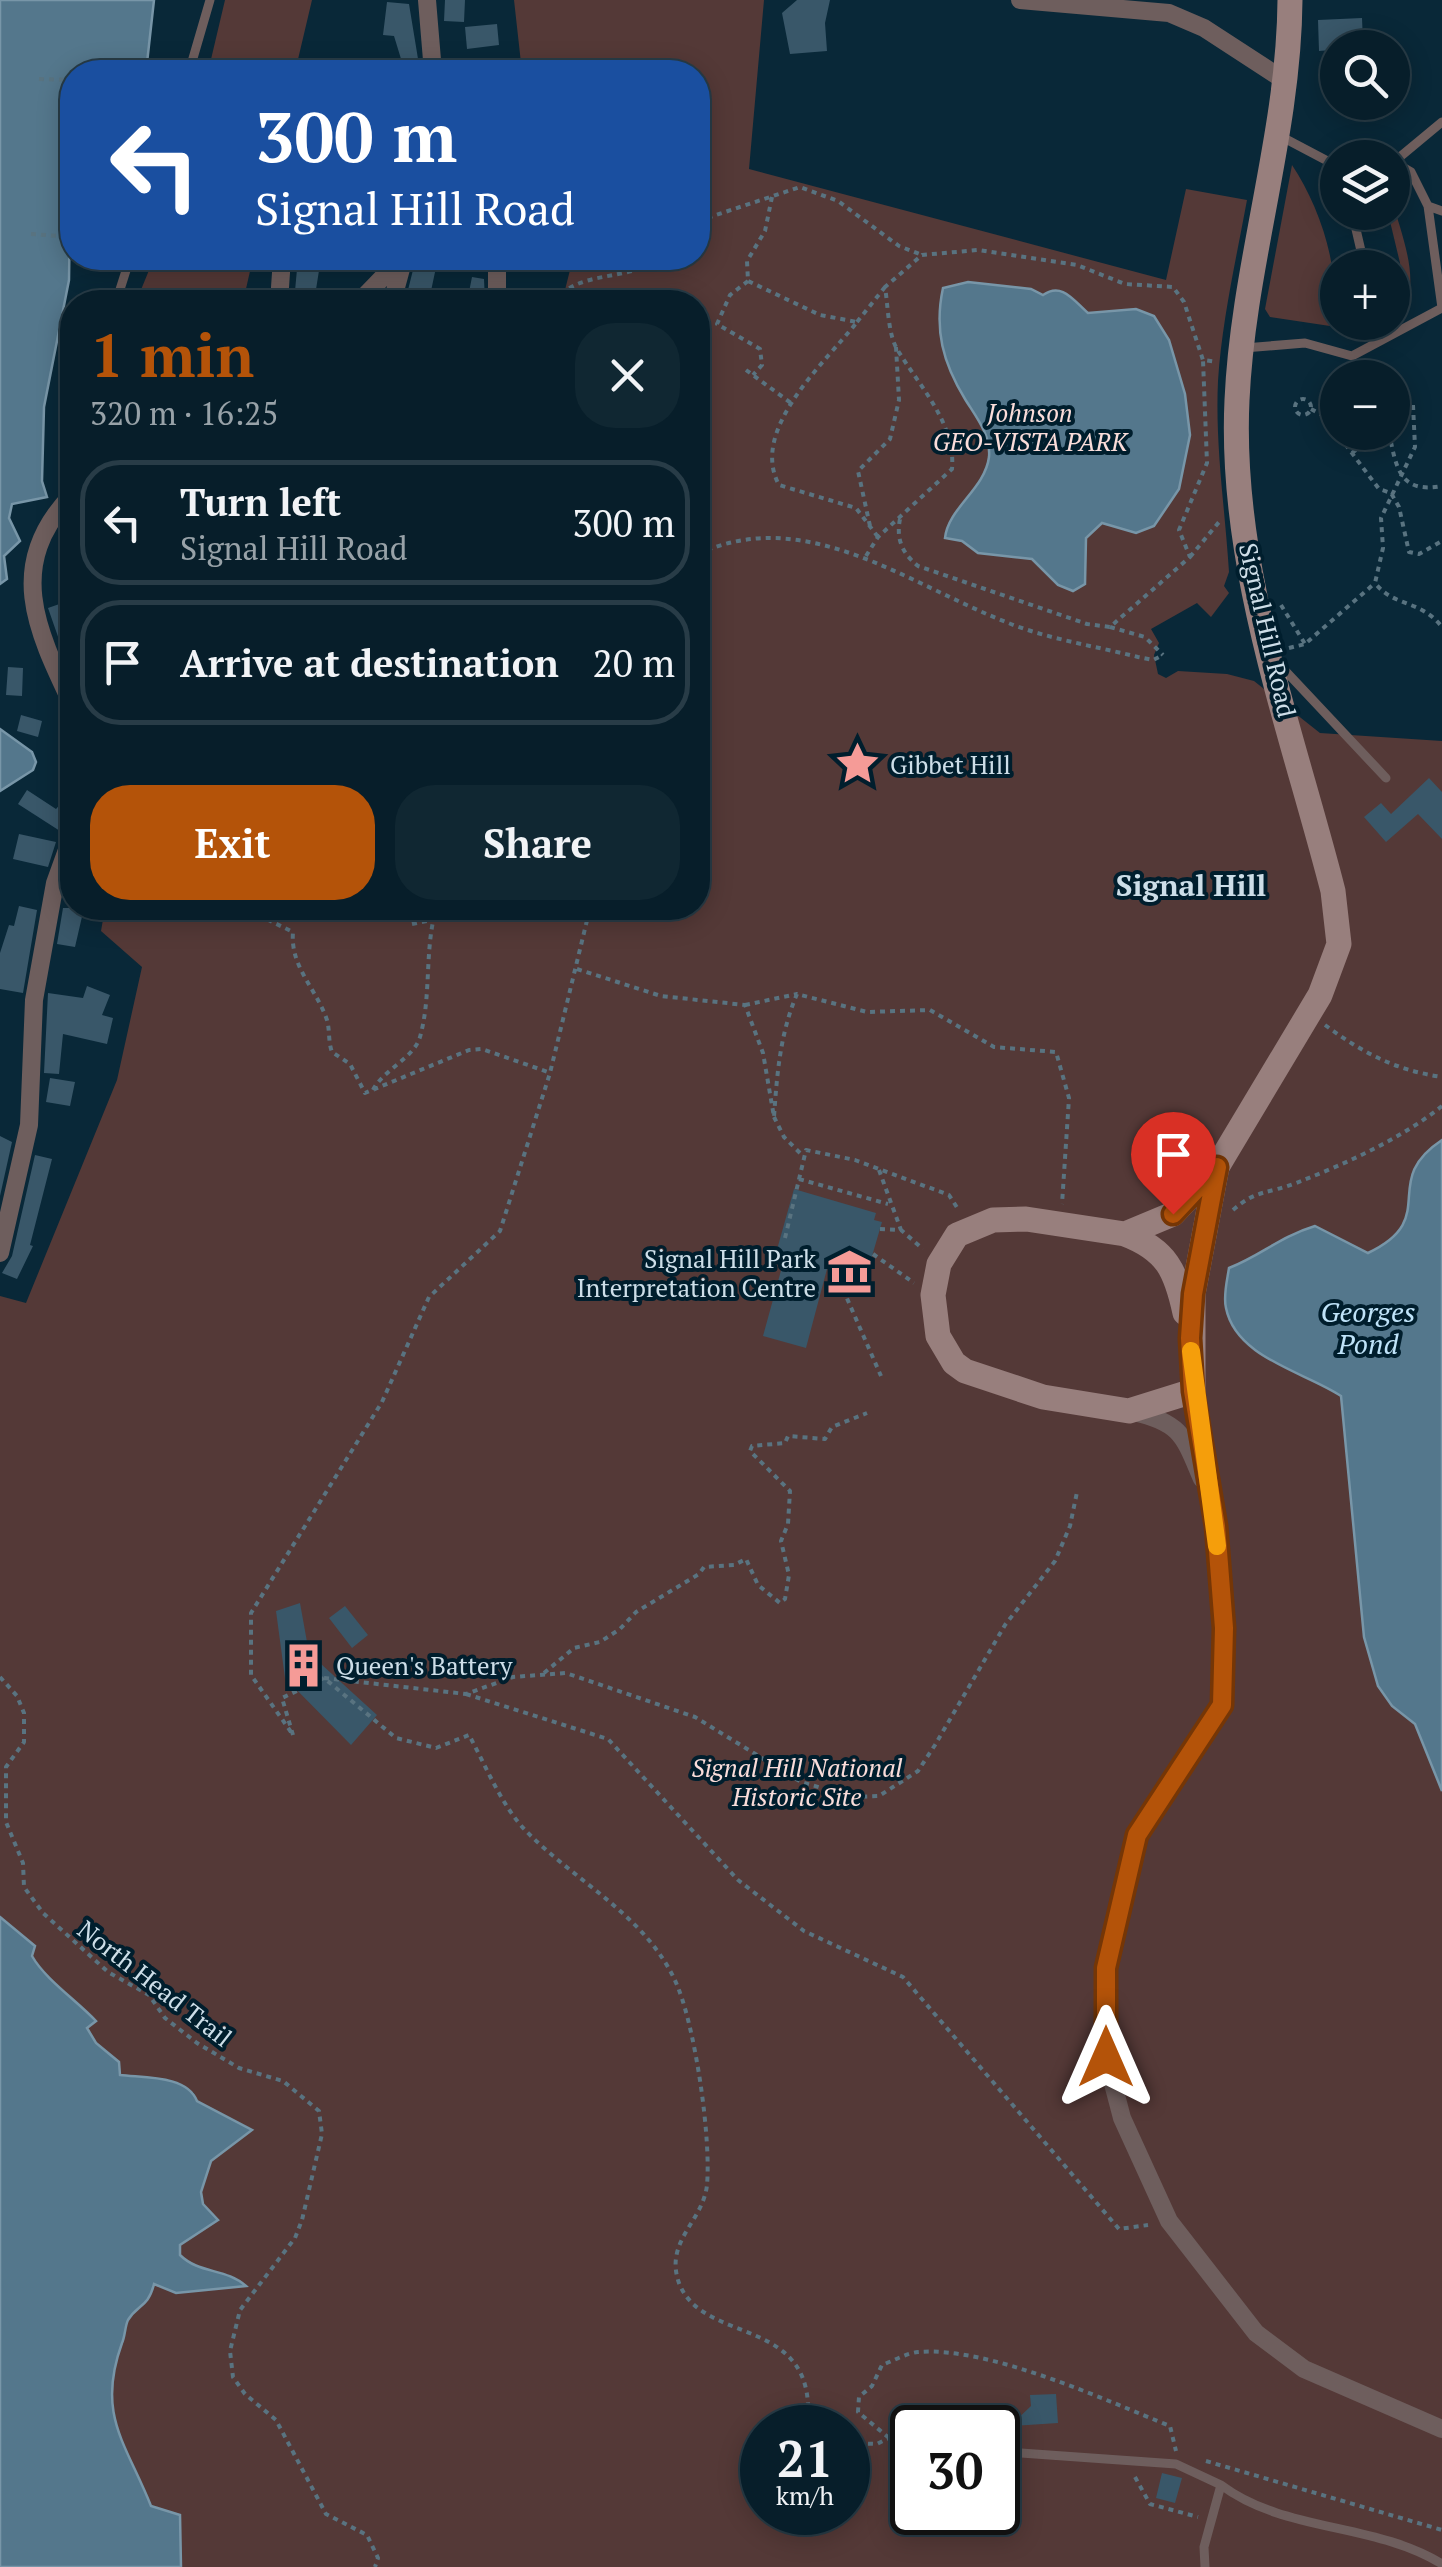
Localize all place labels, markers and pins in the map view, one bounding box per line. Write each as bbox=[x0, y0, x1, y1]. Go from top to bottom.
place icon: Gibbet Hill bbox=[833, 740, 881, 788]
place label: Gibbet Hill bbox=[890, 748, 1011, 781]
pin bbox=[1131, 1112, 1216, 1215]
place label: Signal Hill Park Interpretation Centre bbox=[577, 1242, 816, 1304]
museum icon: Signal Hill Park Interpretation Centre bbox=[825, 1248, 873, 1296]
building icon: Queen's Battery bbox=[279, 1641, 327, 1689]
place label: Queen's Battery bbox=[336, 1649, 513, 1682]

